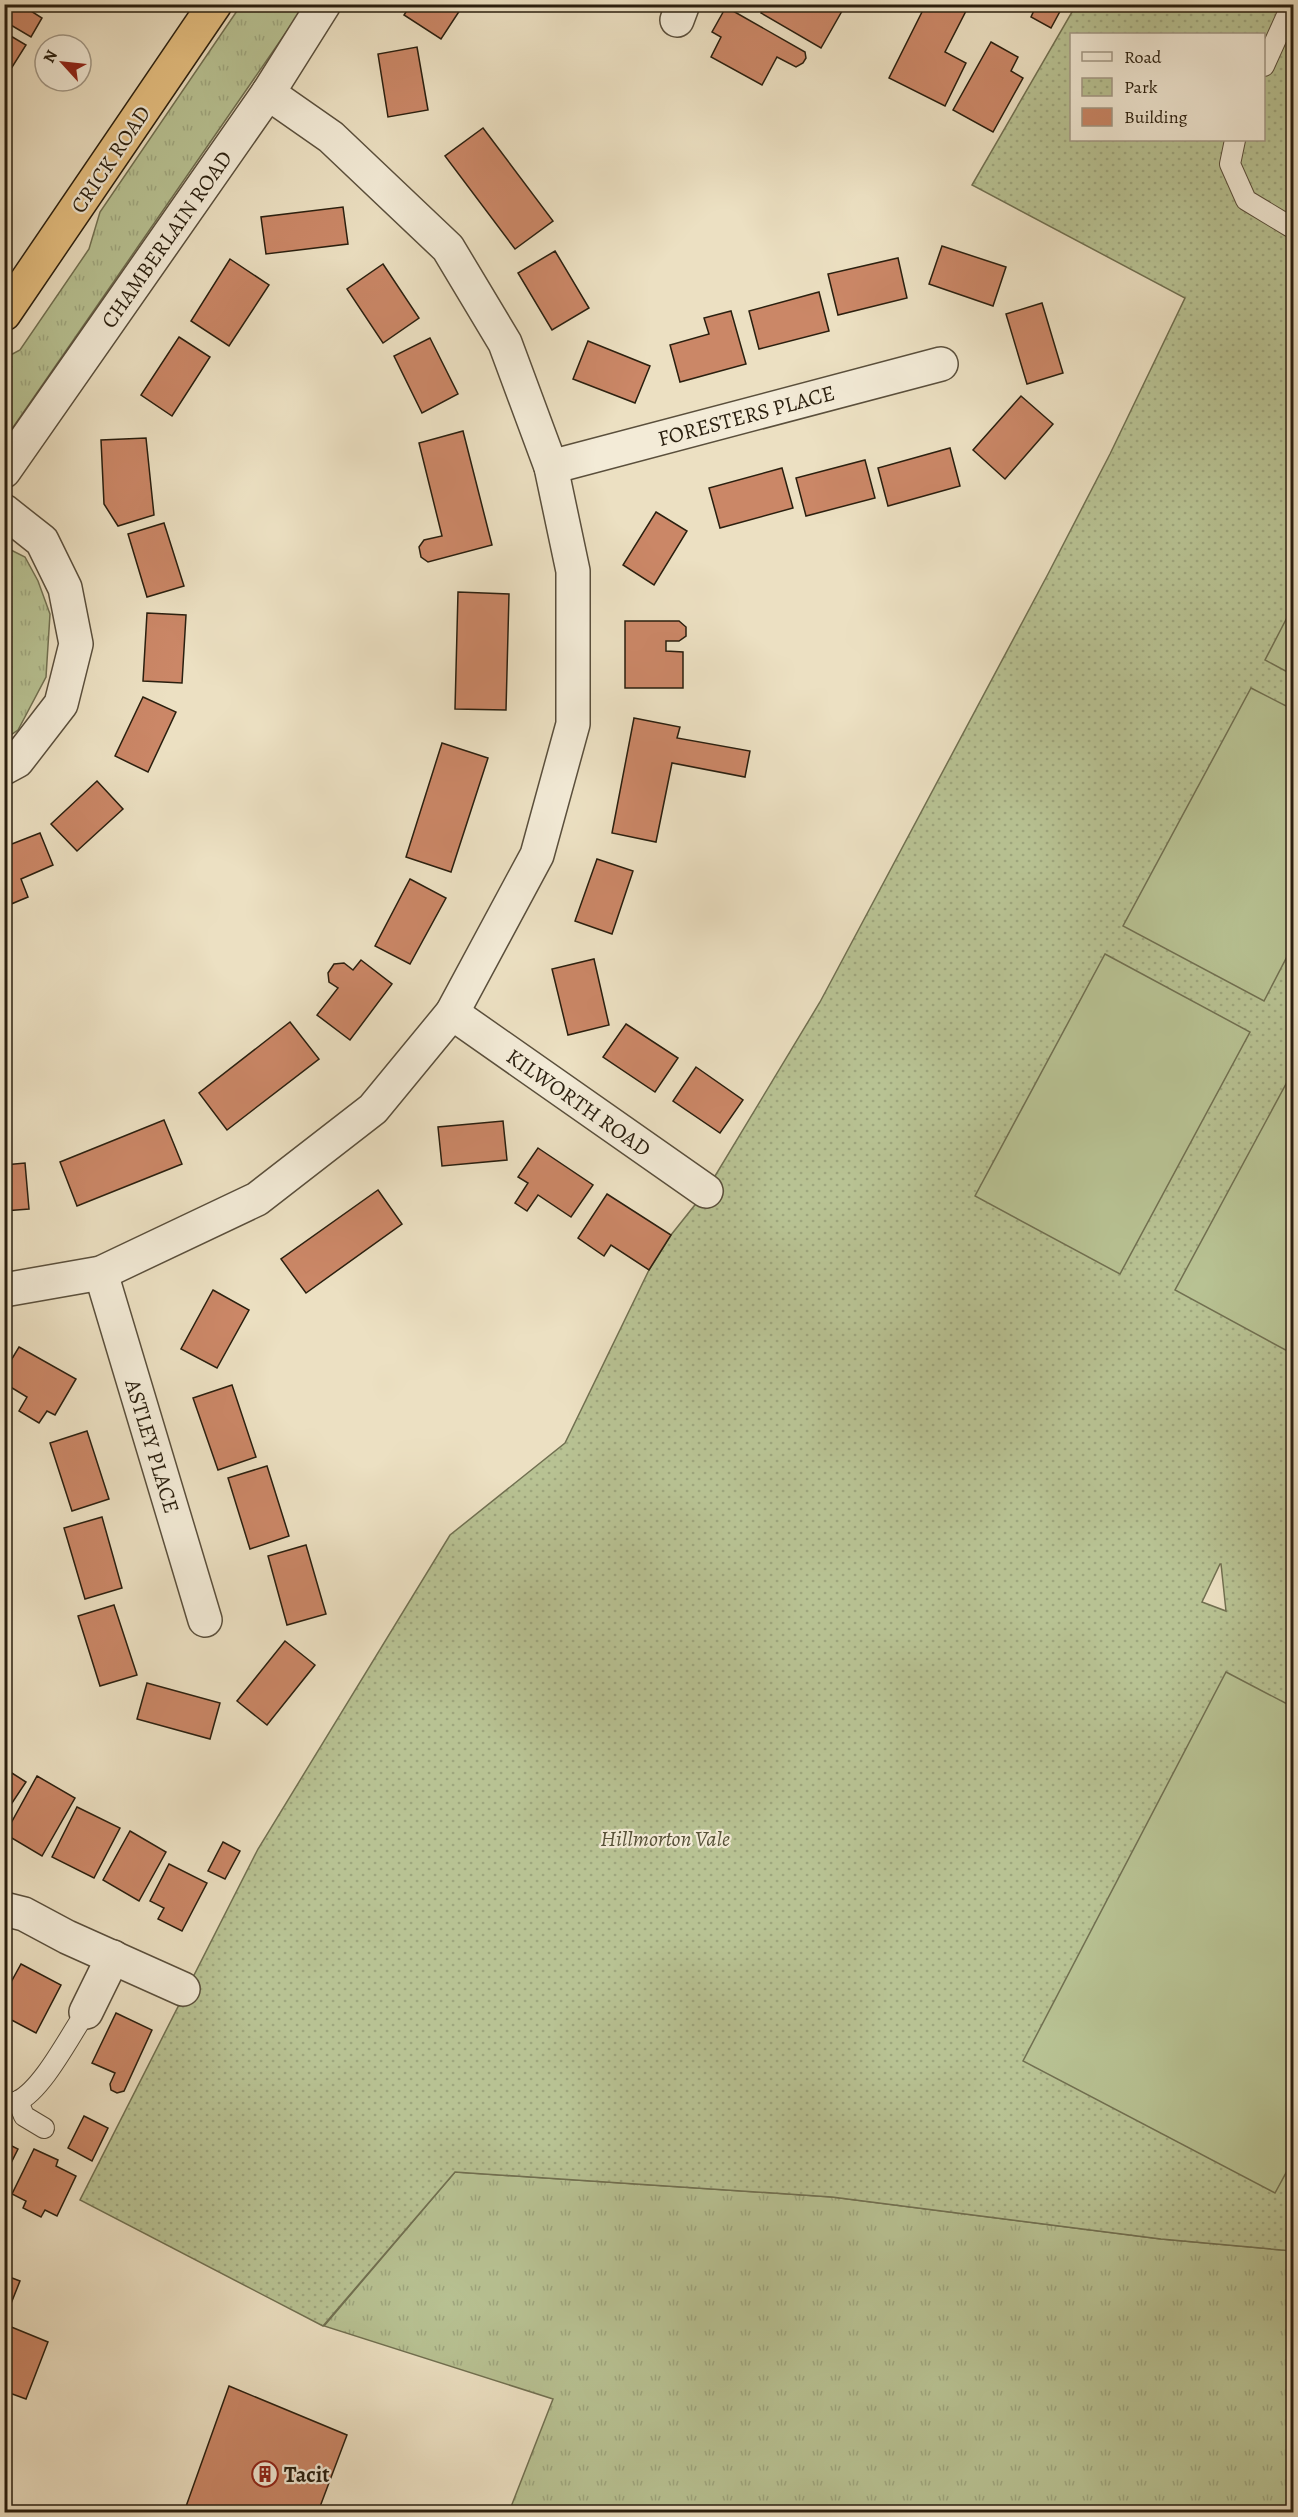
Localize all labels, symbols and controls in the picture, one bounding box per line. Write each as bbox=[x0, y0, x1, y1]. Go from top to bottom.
north arrow bbox=[33, 33, 93, 93]
legend bbox=[1070, 33, 1265, 141]
text: Road bbox=[1124, 45, 1162, 69]
text: N bbox=[38, 46, 63, 67]
text: Park bbox=[1124, 75, 1158, 99]
street label: CRICK ROAD bbox=[64, 100, 158, 219]
text: Building bbox=[1124, 105, 1188, 129]
street label: CHAMBERLAIN ROAD bbox=[94, 145, 239, 334]
street label: FORESTERS PLACE bbox=[654, 378, 838, 454]
street label: KILWORTH ROAD bbox=[500, 1042, 657, 1164]
street label: ASTLEY PLACE bbox=[117, 1374, 187, 1517]
park label: Hillmorton Vale bbox=[600, 1824, 730, 1854]
building icon: Tacit bbox=[250, 2459, 280, 2489]
place label: Tacit bbox=[284, 2460, 330, 2490]

